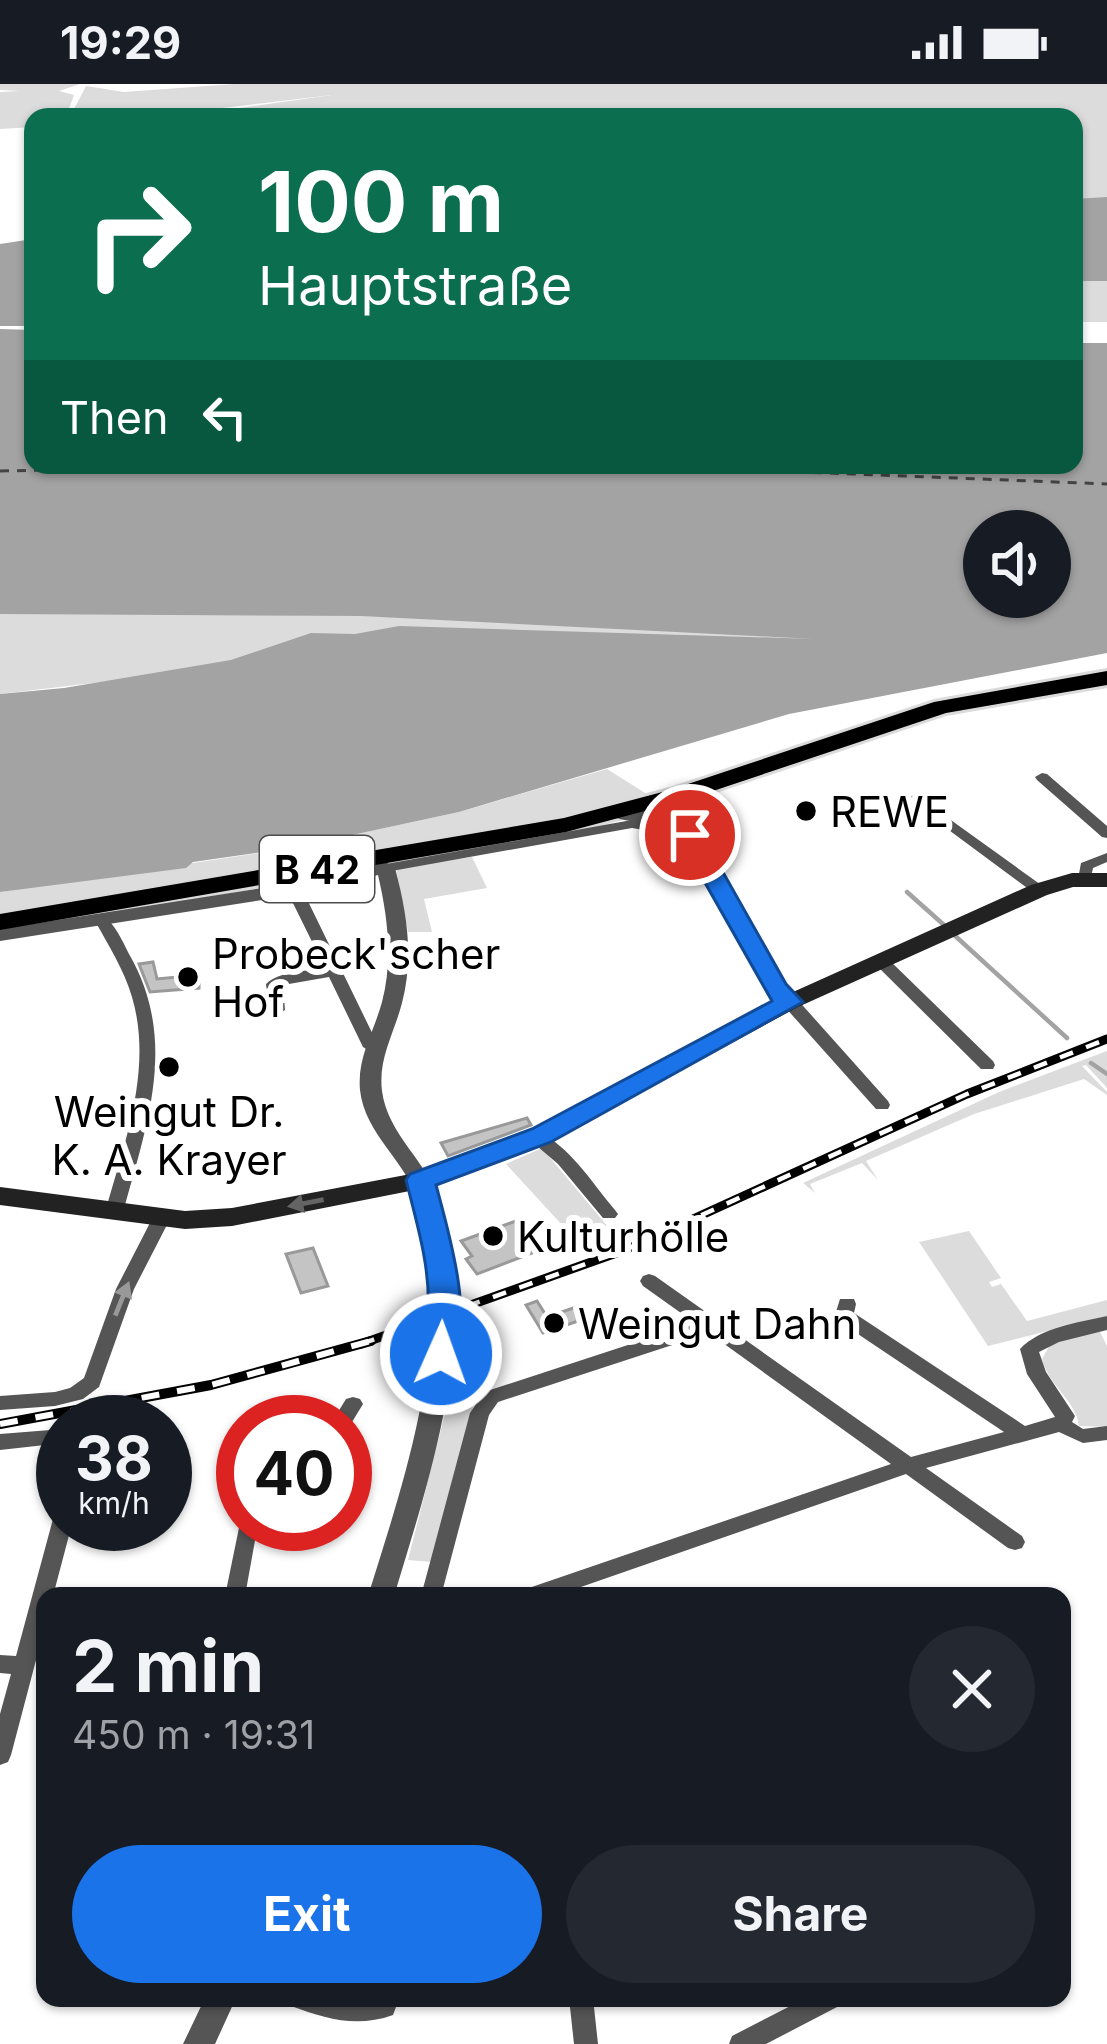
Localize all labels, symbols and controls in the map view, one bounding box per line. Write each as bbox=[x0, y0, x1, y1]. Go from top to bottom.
text: 19:29 bbox=[60, 15, 181, 70]
text: 100 m bbox=[258, 151, 504, 252]
icon: right bbox=[60, 156, 216, 312]
text: Hauptstraße bbox=[258, 253, 572, 318]
icon: left bbox=[192, 384, 258, 450]
text: Then bbox=[60, 390, 168, 445]
map controls bbox=[963, 510, 1071, 618]
button: sound bbox=[963, 510, 1071, 618]
pin bbox=[639, 784, 741, 886]
place label: REWE bbox=[830, 786, 949, 837]
marker: REWE bbox=[793, 798, 819, 824]
icon: arrive bbox=[657, 802, 723, 868]
road number: B 42 bbox=[260, 836, 374, 902]
place label: Probeck'scher Hof bbox=[212, 928, 500, 1027]
marker: Probeck'scher Hof bbox=[175, 964, 201, 990]
marker: Weingut Dr. K. A. Krayer bbox=[156, 1054, 182, 1080]
place label: Weingut Dr. K. A. Krayer bbox=[51, 1086, 287, 1185]
one-way arrow bbox=[286, 1194, 324, 1213]
place label: Kulturhölle bbox=[517, 1211, 729, 1262]
marker: Kulturhölle bbox=[480, 1223, 506, 1249]
one-way arrow bbox=[113, 1280, 132, 1316]
position arrow bbox=[378, 1291, 504, 1417]
place label: Weingut Dahn bbox=[578, 1298, 856, 1349]
marker: Weingut Dahn bbox=[541, 1310, 567, 1336]
speed limit sign: 40 bbox=[216, 1395, 372, 1551]
text: 38 bbox=[75, 1422, 153, 1494]
text: km/h bbox=[78, 1485, 150, 1521]
text: 2 min bbox=[72, 1622, 264, 1709]
button: close bbox=[909, 1626, 1035, 1752]
text: 450 m · 19:31 bbox=[72, 1711, 315, 1758]
button: Exit bbox=[72, 1845, 542, 1983]
button: Share bbox=[566, 1845, 1035, 1983]

